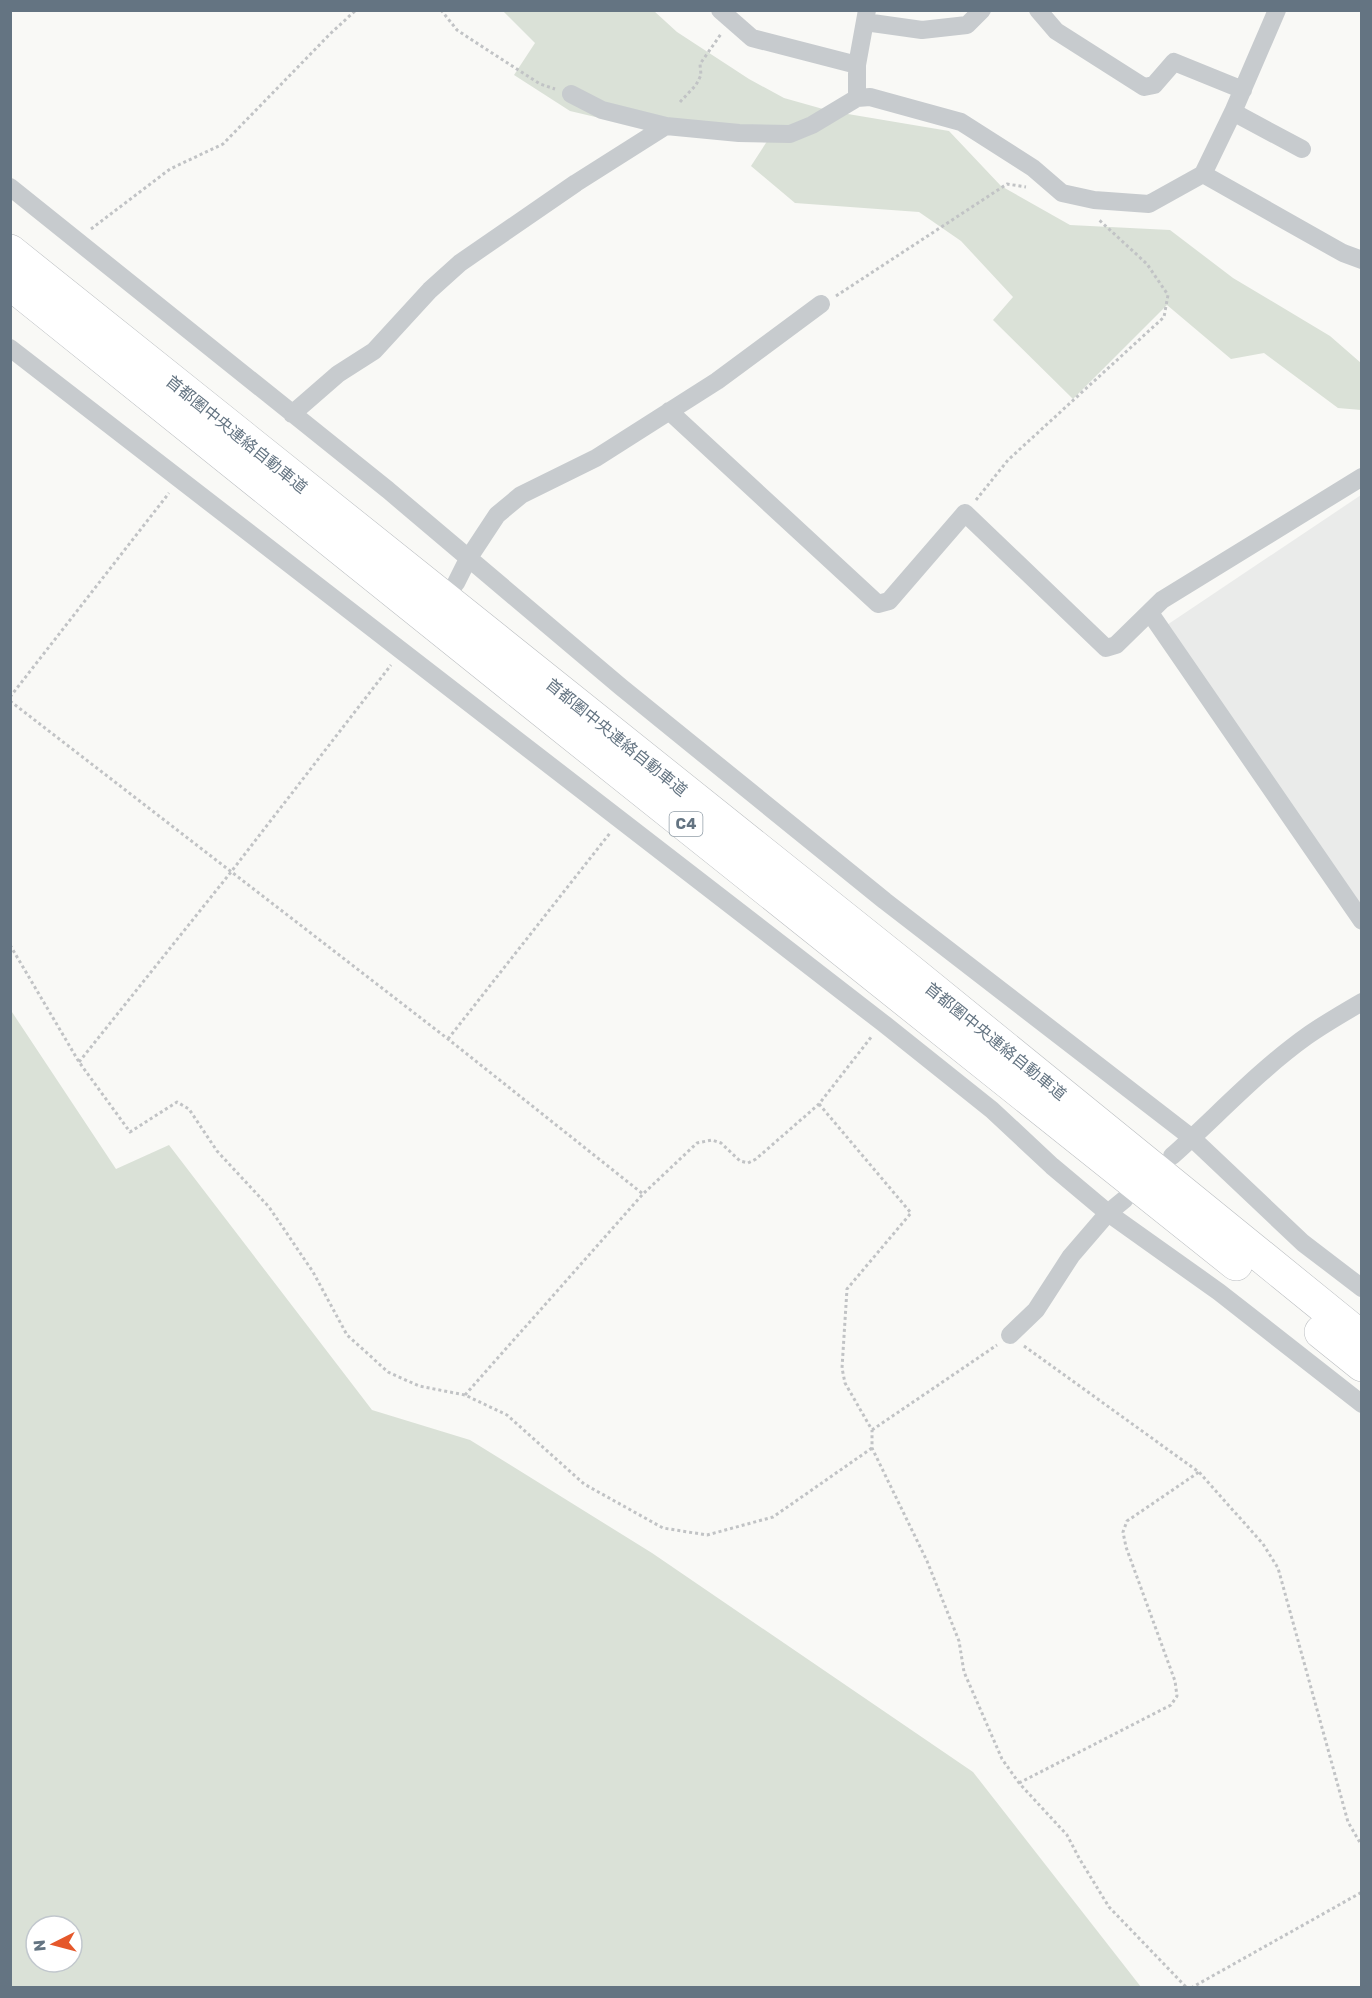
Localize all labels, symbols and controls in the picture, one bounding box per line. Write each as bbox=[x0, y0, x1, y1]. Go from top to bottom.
street label: 首都圏中央連絡自動車道 bbox=[162, 372, 311, 497]
street label: 首都圏中央連絡自動車道 bbox=[542, 675, 691, 800]
road number: C4 bbox=[670, 812, 702, 836]
street label: 首都圏中央連絡自動車道 bbox=[921, 979, 1070, 1104]
north arrow bbox=[24, 1914, 84, 1974]
text: N bbox=[30, 1939, 50, 1952]

